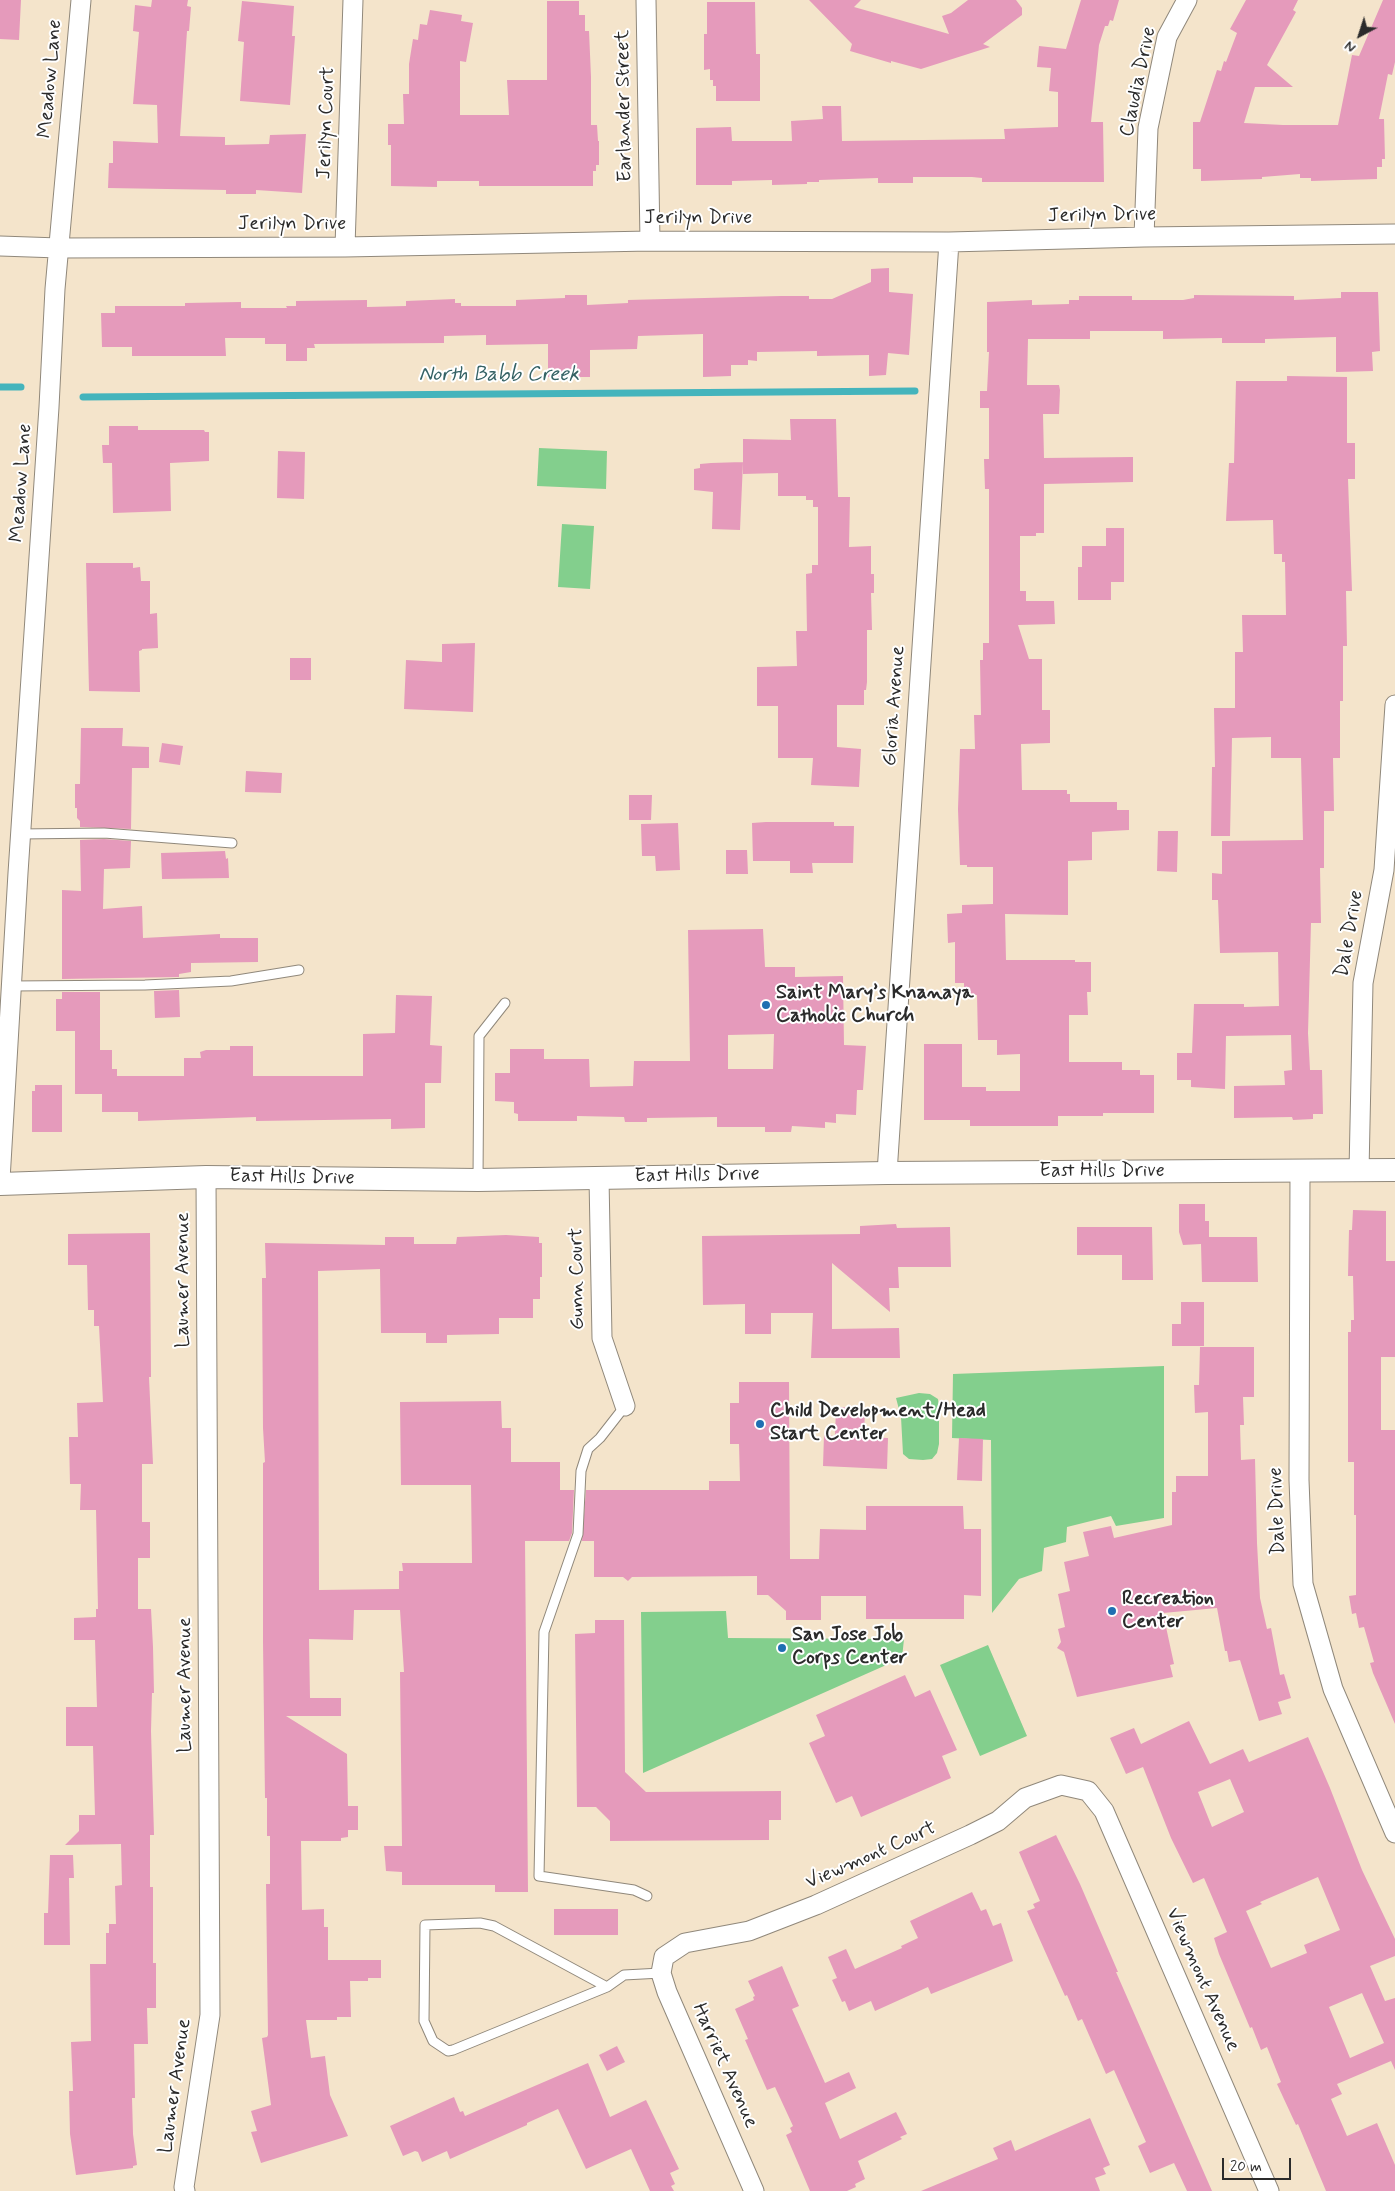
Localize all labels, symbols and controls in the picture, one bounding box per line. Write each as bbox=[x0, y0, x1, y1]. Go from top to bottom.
north arrow bbox=[1335, 10, 1385, 60]
street label: Meadow Lane bbox=[34, 19, 68, 139]
street label: Claudia Drive bbox=[1116, 25, 1162, 139]
street label: Earlander Street bbox=[612, 30, 638, 182]
text: N bbox=[1341, 37, 1360, 56]
street label: Jerilyn Court bbox=[313, 66, 341, 180]
street label: Jerilyn Drive bbox=[1048, 203, 1156, 229]
street label: Jerilyn Drive bbox=[644, 207, 752, 231]
street label: Jerilyn Drive bbox=[238, 213, 346, 237]
water label: North Babb Creek bbox=[419, 363, 579, 389]
street label: Meadow Lane bbox=[6, 423, 38, 543]
street label: Gloria Avenue bbox=[879, 645, 911, 767]
street label: Dale Drive bbox=[1331, 889, 1369, 979]
place label: Saint Mary’s Knanaya Catholic Church bbox=[776, 982, 973, 1029]
marker: Saint Mary’s Knanaya Catholic Church bbox=[760, 999, 772, 1011]
street label: East Hills Drive bbox=[1039, 1160, 1165, 1184]
street label: East Hills Drive bbox=[634, 1163, 760, 1189]
street label: East Hills Drive bbox=[229, 1165, 355, 1191]
street label: Laumer Avenue bbox=[172, 1212, 196, 1348]
street label: Gunn Court bbox=[565, 1228, 591, 1330]
place label: Child Development/Head Start Center bbox=[770, 1400, 986, 1447]
marker: Child Development/Head Start Center bbox=[754, 1418, 766, 1430]
street label: Dale Drive bbox=[1264, 1467, 1292, 1555]
place label: Recreation Center bbox=[1122, 1588, 1214, 1635]
marker: Recreation Center bbox=[1106, 1605, 1118, 1617]
street label: Laumer Avenue bbox=[174, 1617, 198, 1753]
place label: San Jose Job Corps Center bbox=[792, 1624, 907, 1671]
marker: San Jose Job Corps Center bbox=[776, 1642, 788, 1654]
street label: Viewmont Court bbox=[802, 1817, 940, 1895]
street label: Viewmont Avenue bbox=[1160, 1905, 1244, 2055]
street label: Harriet Avenue bbox=[686, 2000, 762, 2132]
street label: Laumer Avenue bbox=[155, 2017, 197, 2155]
scale bar bbox=[1225, 2148, 1294, 2180]
text: 20 m bbox=[1230, 2157, 1262, 2177]

